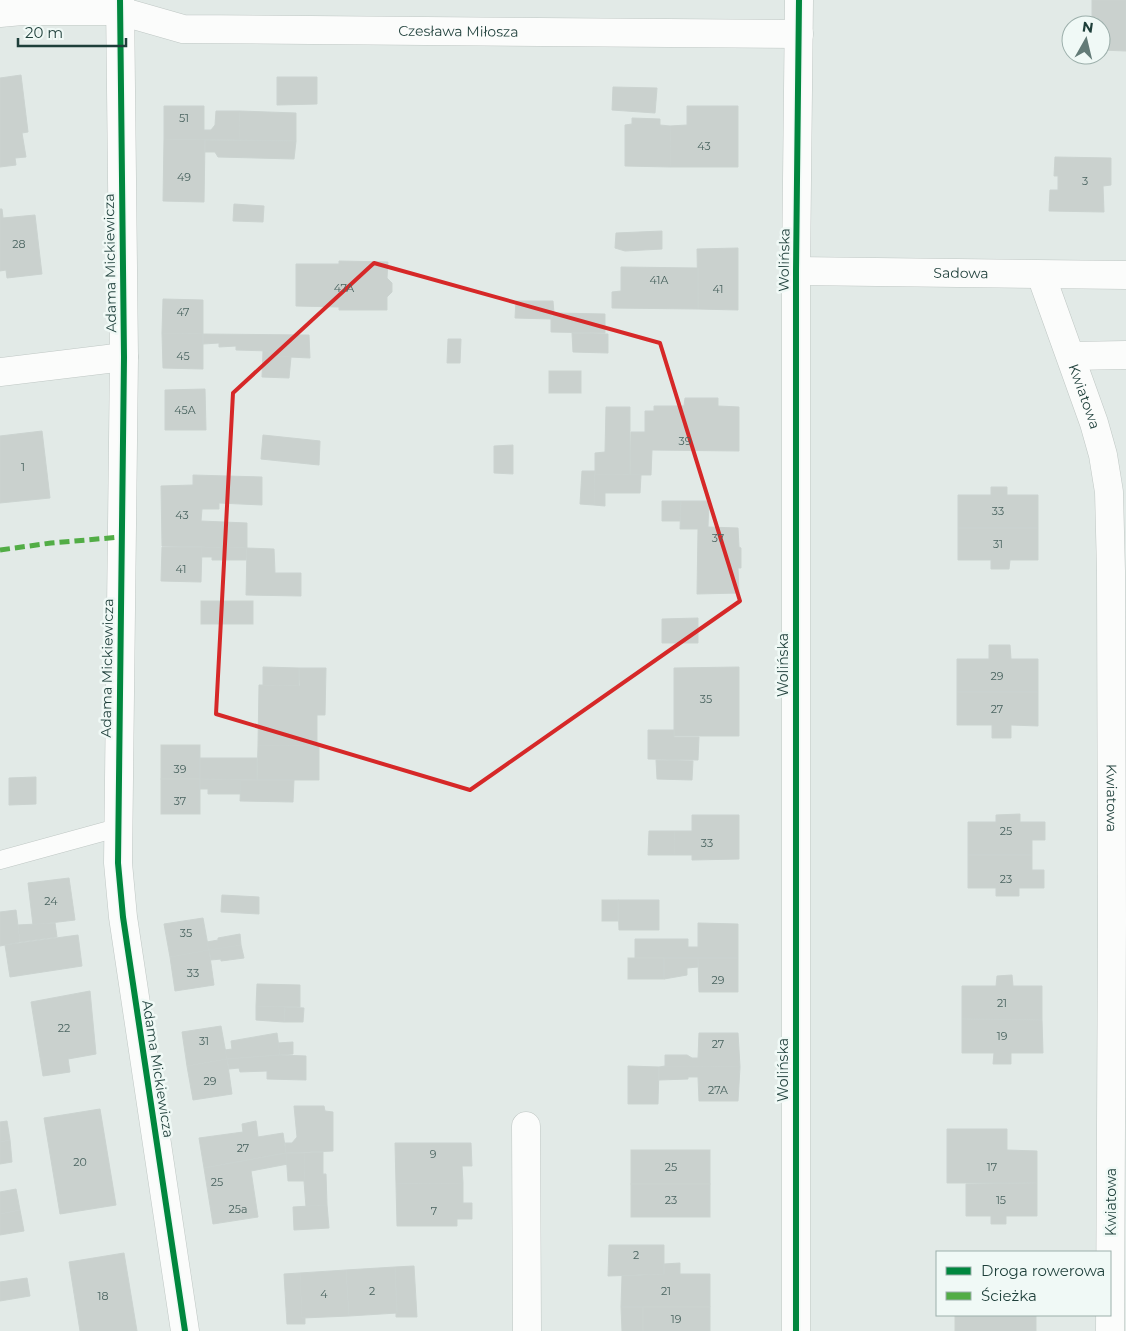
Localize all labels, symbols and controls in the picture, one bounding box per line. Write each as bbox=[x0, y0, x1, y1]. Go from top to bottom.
scale bar bbox=[18, 15, 125, 47]
north arrow bbox=[1061, 15, 1111, 65]
text: N bbox=[1081, 17, 1095, 37]
street label: Czesława Miłosza bbox=[398, 22, 519, 41]
text: 20 m bbox=[25, 23, 63, 42]
house number: 51 bbox=[179, 111, 189, 125]
house number: 43 bbox=[697, 139, 711, 153]
house number: 49 bbox=[177, 170, 191, 184]
house number: 3 bbox=[1082, 174, 1088, 188]
street label: Adama Mickiewicza bbox=[100, 193, 120, 333]
street label: Wolińska bbox=[774, 228, 794, 292]
house number: 28 bbox=[12, 237, 26, 251]
street label: Sadowa bbox=[933, 264, 989, 282]
house number: 41A bbox=[650, 273, 669, 287]
house number: 47A bbox=[334, 281, 354, 295]
house number: 41 bbox=[713, 282, 723, 296]
house number: 47 bbox=[176, 305, 190, 319]
house number: 45 bbox=[176, 349, 190, 363]
street label: Kwiatowa bbox=[1065, 361, 1104, 431]
house number: 45A bbox=[174, 403, 196, 417]
house number: 39 bbox=[679, 434, 692, 448]
house number: 1 bbox=[21, 460, 25, 474]
house number: 33 bbox=[992, 504, 1004, 518]
house number: 43 bbox=[175, 508, 189, 522]
house number: 37 bbox=[712, 531, 724, 545]
house number: 31 bbox=[993, 537, 1003, 551]
house number: 41 bbox=[176, 562, 186, 576]
street label: Adama Mickiewicza bbox=[97, 598, 117, 738]
street label: Wolińska bbox=[774, 633, 792, 697]
house number: 29 bbox=[991, 669, 1004, 683]
house number: 35 bbox=[700, 692, 712, 706]
house number: 27 bbox=[991, 702, 1003, 716]
house number: 39 bbox=[174, 762, 187, 776]
street label: Kwiatowa bbox=[1103, 764, 1121, 832]
house number: 37 bbox=[174, 794, 186, 808]
house number: 25 bbox=[1000, 824, 1012, 838]
house number: 33 bbox=[701, 836, 713, 850]
house number: 23 bbox=[1000, 872, 1012, 886]
house number: 24 bbox=[44, 894, 58, 908]
house number: 35 bbox=[180, 926, 192, 940]
house number: 33 bbox=[187, 966, 199, 980]
house number: 29 bbox=[712, 973, 725, 987]
house number: 21 bbox=[997, 996, 1007, 1010]
street label: Adama Mickiewicza bbox=[138, 999, 178, 1139]
house number: 22 bbox=[58, 1021, 70, 1035]
house number: 19 bbox=[997, 1029, 1008, 1043]
house number: 31 bbox=[199, 1034, 209, 1048]
house number: 27 bbox=[712, 1037, 724, 1051]
street label: Wolińska bbox=[774, 1038, 792, 1102]
house number: 29 bbox=[204, 1074, 217, 1088]
house number: 27A bbox=[708, 1083, 728, 1097]
house number: 27 bbox=[237, 1141, 249, 1155]
house number: 9 bbox=[430, 1147, 437, 1161]
house number: 20 bbox=[73, 1155, 87, 1169]
house number: 25 bbox=[665, 1160, 677, 1174]
house number: 17 bbox=[987, 1160, 997, 1174]
street label: Kwiatowa bbox=[1102, 1168, 1120, 1236]
house number: 25 bbox=[211, 1175, 223, 1189]
house number: 23 bbox=[665, 1193, 677, 1207]
house number: 15 bbox=[996, 1193, 1006, 1207]
house number: 25a bbox=[229, 1202, 247, 1216]
house number: 7 bbox=[431, 1204, 437, 1218]
house number: 2 bbox=[633, 1248, 639, 1262]
legend bbox=[936, 1251, 1111, 1316]
text: Droga rowerowa bbox=[981, 1261, 1105, 1280]
house number: 2 bbox=[369, 1284, 375, 1298]
house number: 21 bbox=[661, 1284, 671, 1298]
text: Ścieżka bbox=[981, 1286, 1037, 1305]
house number: 4 bbox=[320, 1287, 328, 1301]
house number: 18 bbox=[98, 1289, 109, 1303]
house number: 19 bbox=[671, 1312, 682, 1326]

